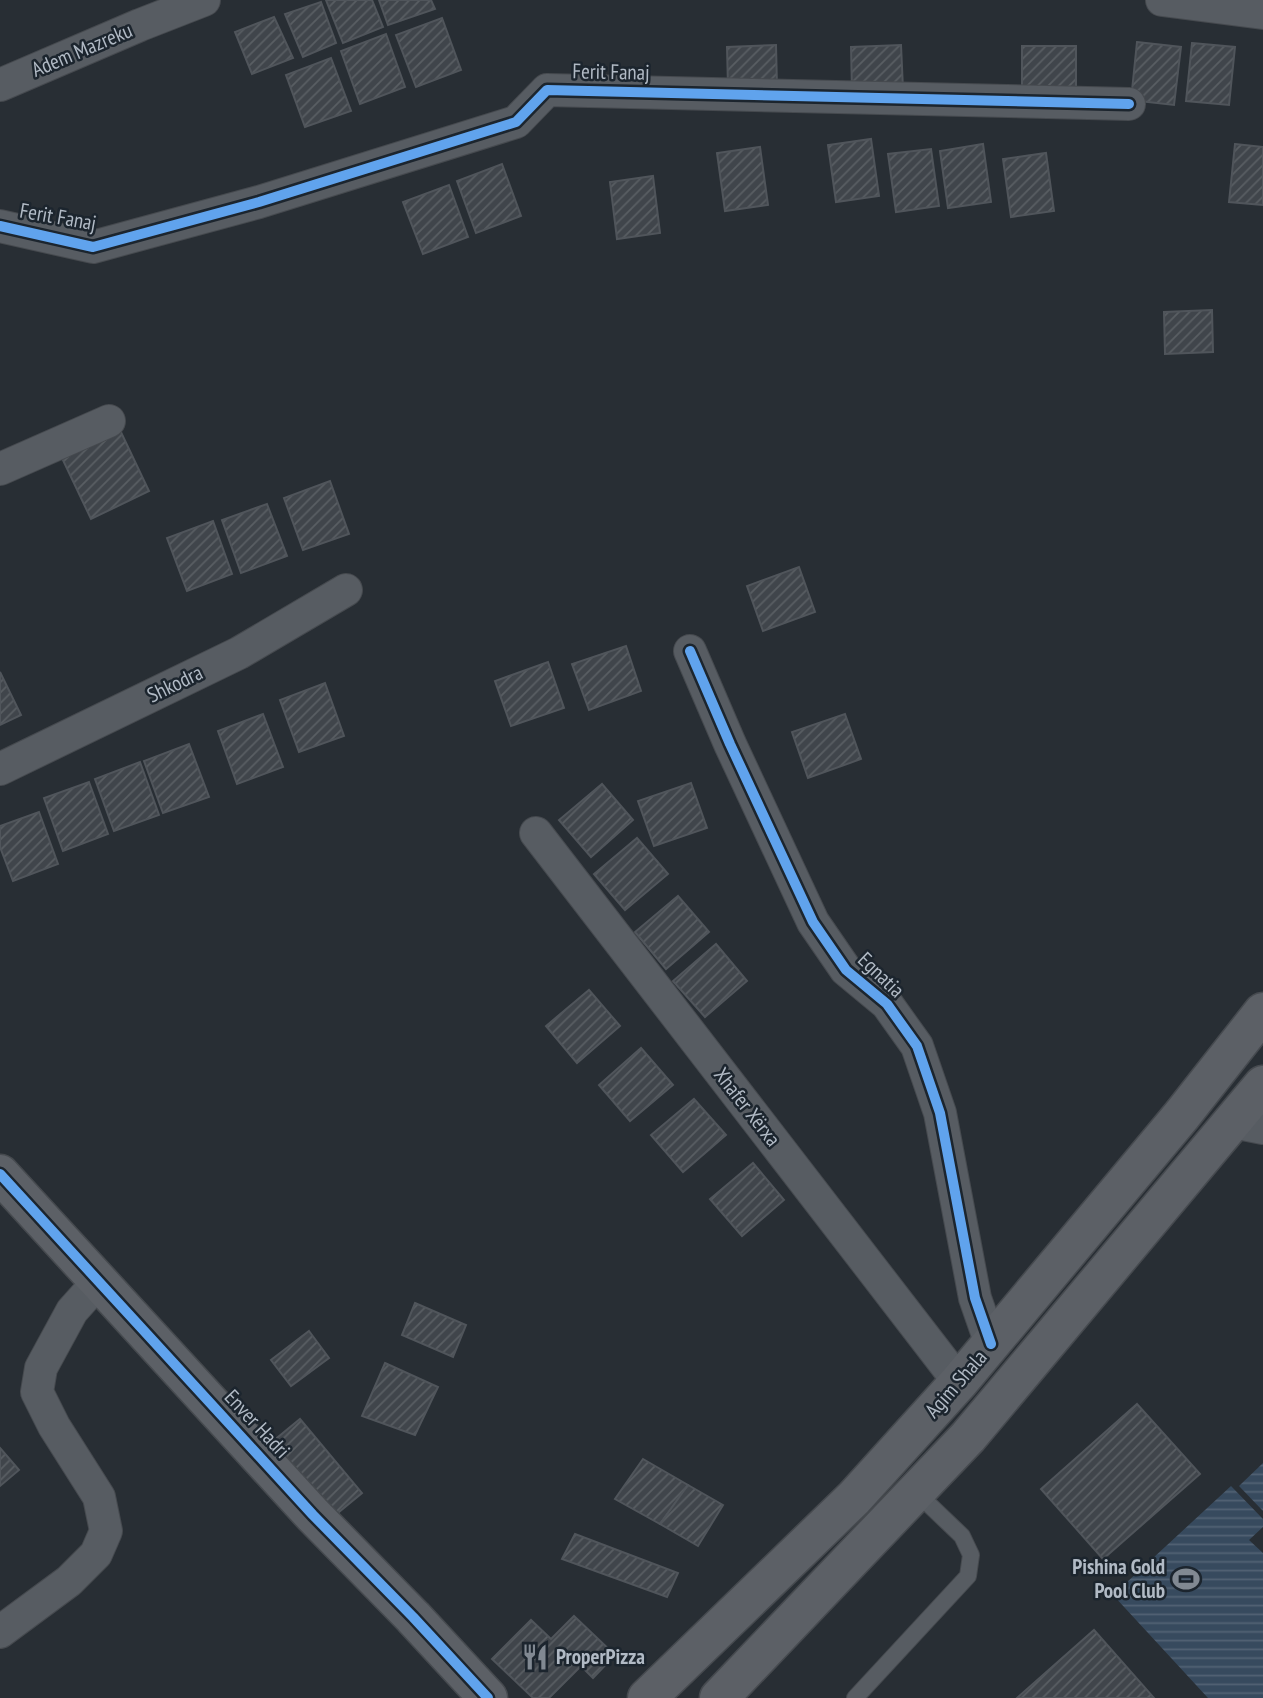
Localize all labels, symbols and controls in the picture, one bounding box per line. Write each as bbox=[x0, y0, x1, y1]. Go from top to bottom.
street label: Adem Mazreku bbox=[27, 16, 136, 83]
street label: Ferit Fanaj bbox=[572, 57, 650, 86]
street label: Ferit Fanaj bbox=[18, 197, 98, 236]
street label: Shkodra bbox=[143, 659, 207, 709]
street label: Egnatia bbox=[852, 946, 910, 1003]
street label: Xhafer Xërxa bbox=[708, 1062, 787, 1152]
street label: Agim Shala bbox=[919, 1344, 993, 1423]
street label: Enver Hadri bbox=[219, 1384, 296, 1464]
place label: Pishina Gold Pool Club bbox=[1072, 1553, 1165, 1604]
sports icon: Pishina Gold Pool Club bbox=[1171, 1564, 1201, 1594]
restaurant icon: ProperPizza bbox=[520, 1642, 550, 1672]
place label: ProperPizza bbox=[556, 1643, 645, 1670]

